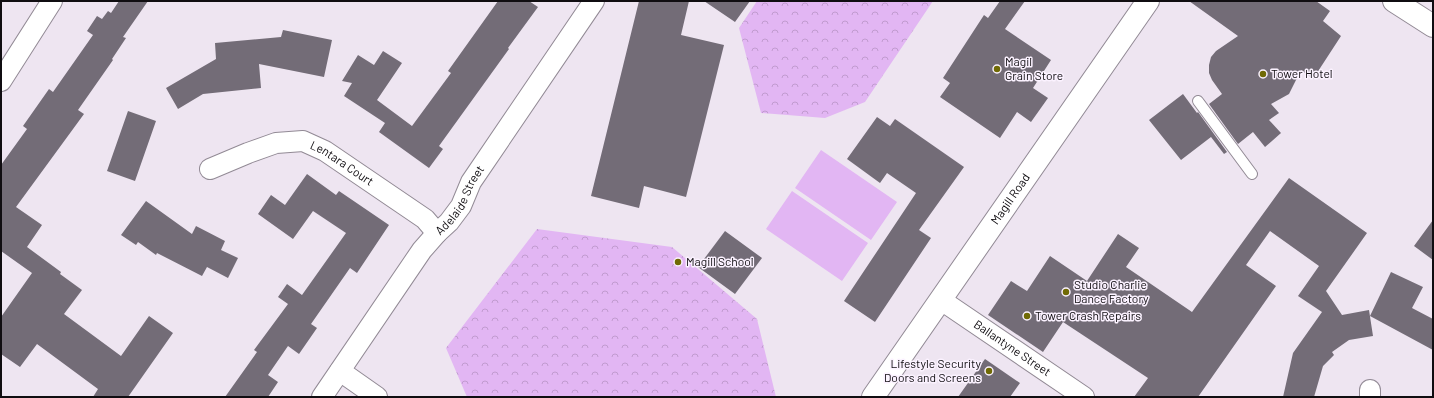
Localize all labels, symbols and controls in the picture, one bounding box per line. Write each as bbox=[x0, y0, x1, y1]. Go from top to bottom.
place label: Magil Grain Store bbox=[1005, 54, 1063, 82]
marker: Magil Grain Store bbox=[992, 64, 1002, 74]
place label: Tower Hotel bbox=[1271, 66, 1333, 80]
marker: Tower Hotel bbox=[1258, 69, 1268, 79]
street label: Lentara Court bbox=[309, 137, 377, 188]
street label: Adelaide Street bbox=[432, 162, 486, 237]
street label: Magill Road bbox=[987, 170, 1032, 227]
place label: Magill School bbox=[686, 254, 754, 268]
marker: Magill School bbox=[673, 257, 683, 267]
place label: Studio Charlie Dance Factory bbox=[1074, 277, 1149, 305]
marker: Studio Charlie Dance Factory bbox=[1061, 287, 1071, 297]
place label: Tower Crash Repairs bbox=[1035, 308, 1141, 322]
marker: Tower Crash Repairs bbox=[1022, 311, 1032, 321]
street label: Ballantyne Street bbox=[972, 316, 1054, 378]
place label: Lifestyle Security Doors and Screens bbox=[884, 356, 981, 384]
marker: Lifestyle Security Doors and Screens bbox=[984, 366, 994, 376]

